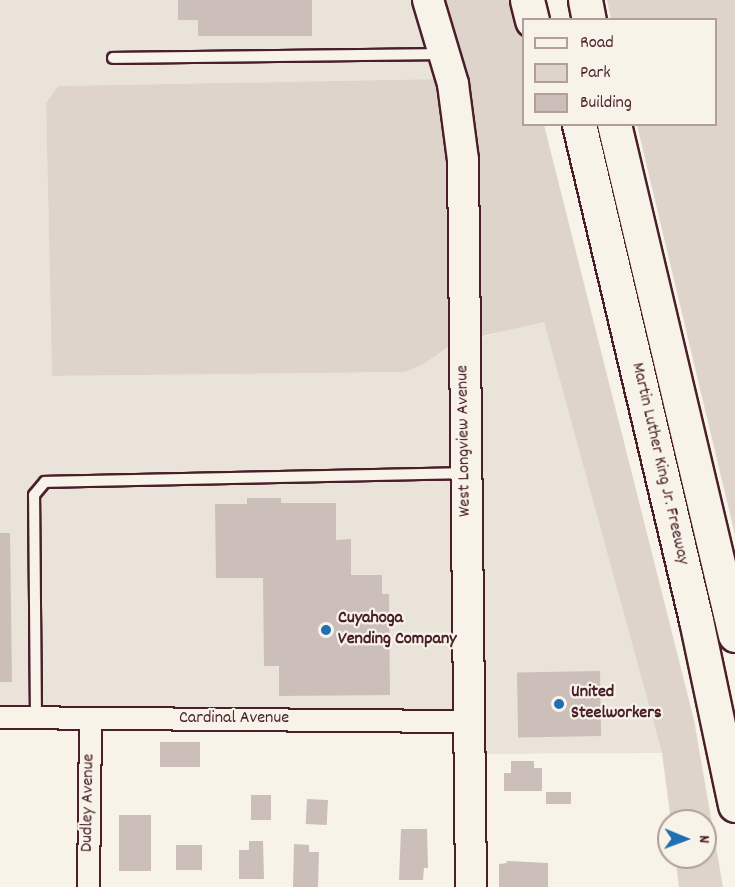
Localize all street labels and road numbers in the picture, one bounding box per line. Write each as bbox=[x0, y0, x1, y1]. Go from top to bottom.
street label: Martin Luther King Jr. Freeway bbox=[625, 361, 693, 567]
street label: West Longview Avenue bbox=[453, 365, 477, 517]
street label: Cardinal Avenue bbox=[179, 708, 289, 730]
street label: Dudley Avenue bbox=[77, 754, 101, 852]

